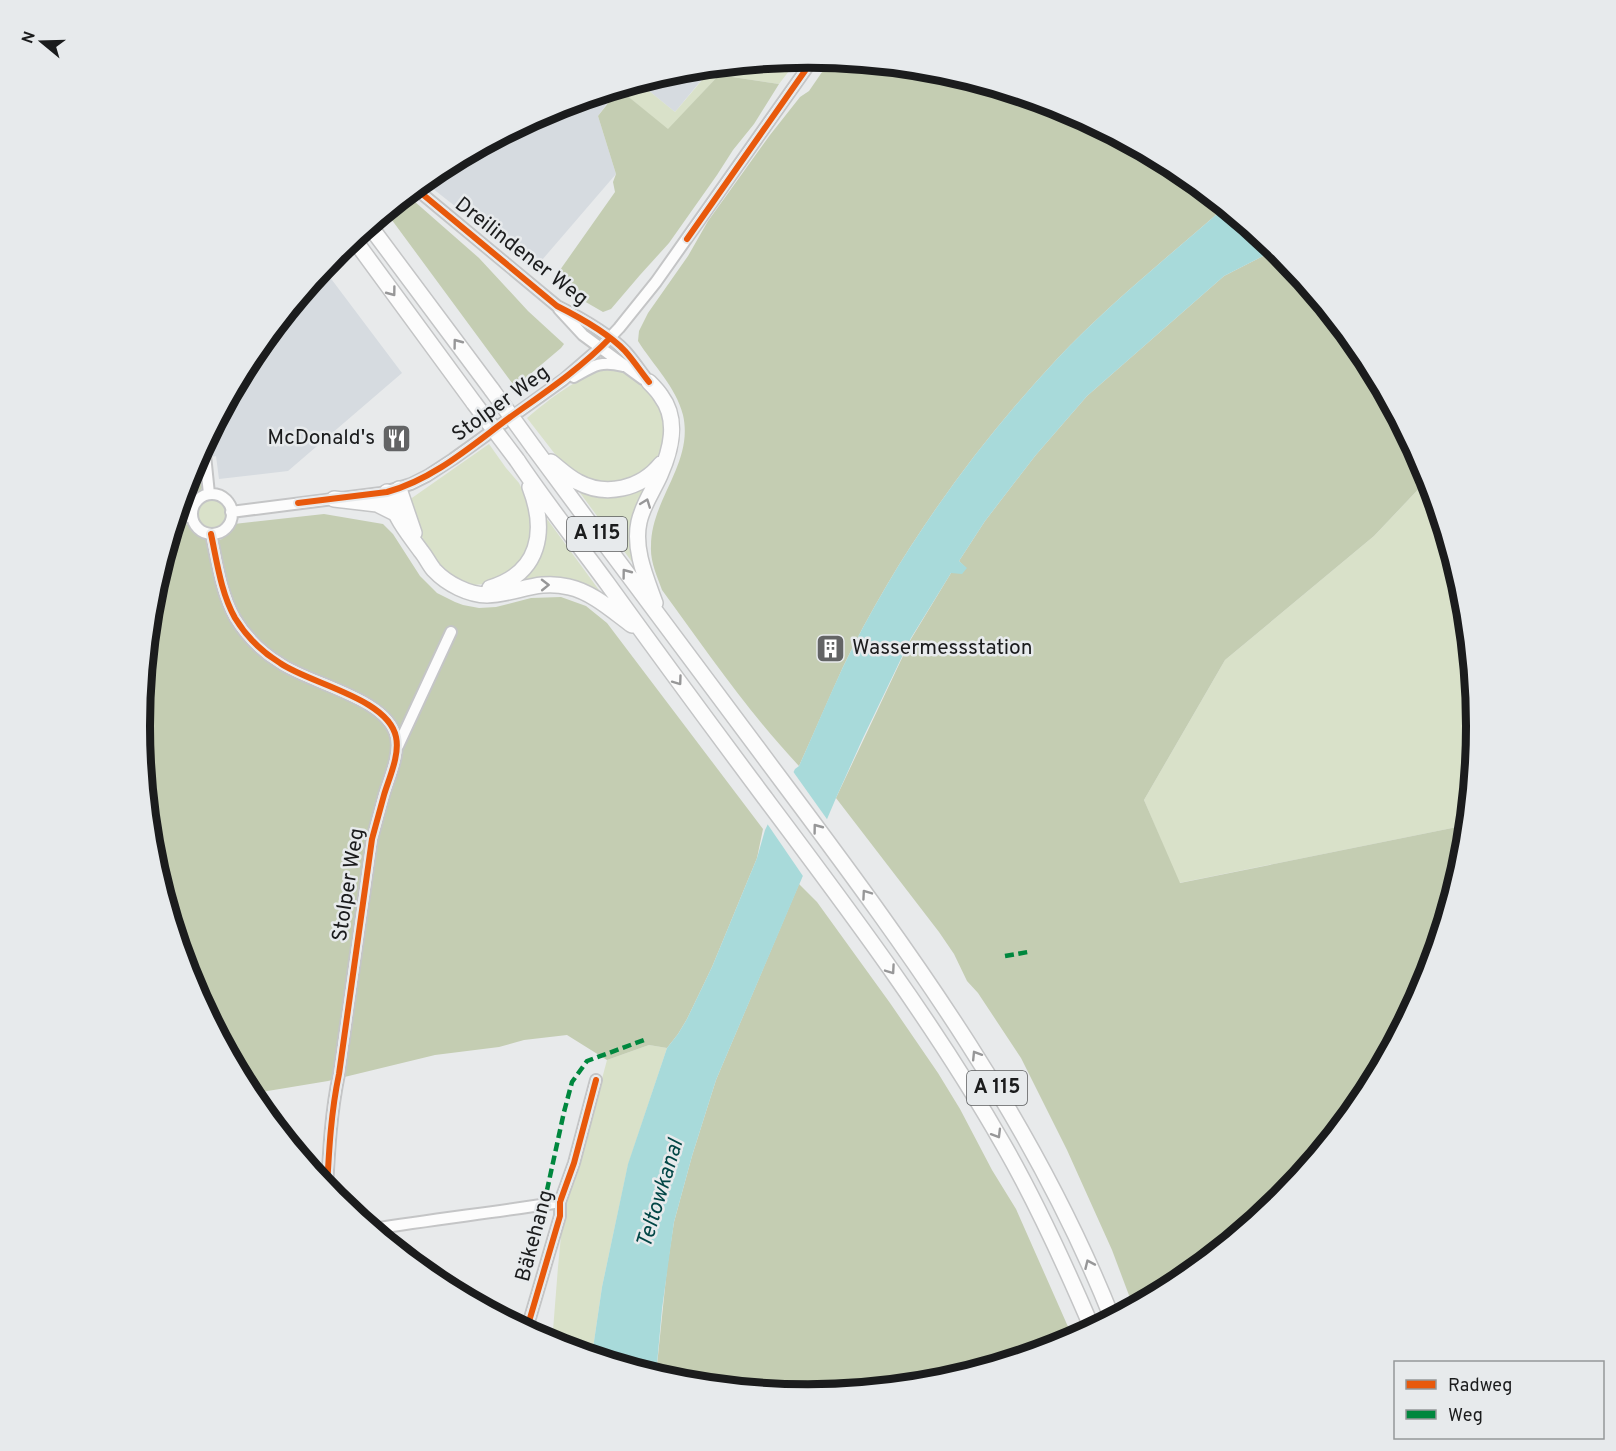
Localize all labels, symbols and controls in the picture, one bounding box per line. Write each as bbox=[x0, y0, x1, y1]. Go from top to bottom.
north arrow bbox=[12, 12, 72, 72]
text: N bbox=[18, 29, 41, 46]
street label: Dreilindener Weg bbox=[449, 191, 593, 313]
one-way arrow bbox=[385, 285, 396, 296]
one-way arrow bbox=[453, 338, 464, 349]
street label: Stolper Weg bbox=[447, 359, 555, 449]
restaurant icon: McDonald's bbox=[380, 422, 412, 454]
place label: McDonald's bbox=[267, 425, 375, 452]
one-way arrow bbox=[639, 499, 651, 510]
road number: A 115 bbox=[567, 517, 627, 551]
one-way arrow bbox=[623, 568, 634, 579]
one-way arrow bbox=[540, 579, 549, 591]
building icon: Wassermessstation bbox=[815, 632, 847, 664]
place label: Wassermessstation bbox=[852, 635, 1033, 662]
one-way arrow bbox=[671, 674, 682, 685]
one-way arrow bbox=[813, 823, 824, 834]
street label: Stolper Weg bbox=[327, 826, 371, 944]
one-way arrow bbox=[862, 890, 873, 901]
one-way arrow bbox=[884, 964, 895, 975]
one-way arrow bbox=[972, 1051, 984, 1061]
road number: A 115 bbox=[967, 1071, 1027, 1105]
one-way arrow bbox=[990, 1128, 1002, 1138]
water label: Teltowkanal bbox=[632, 1135, 691, 1252]
street label: Bäkehang bbox=[510, 1187, 560, 1285]
one-way arrow bbox=[1084, 1259, 1096, 1270]
legend bbox=[1394, 1361, 1604, 1439]
text: Radweg bbox=[1448, 1375, 1512, 1398]
text: Weg bbox=[1448, 1405, 1483, 1428]

